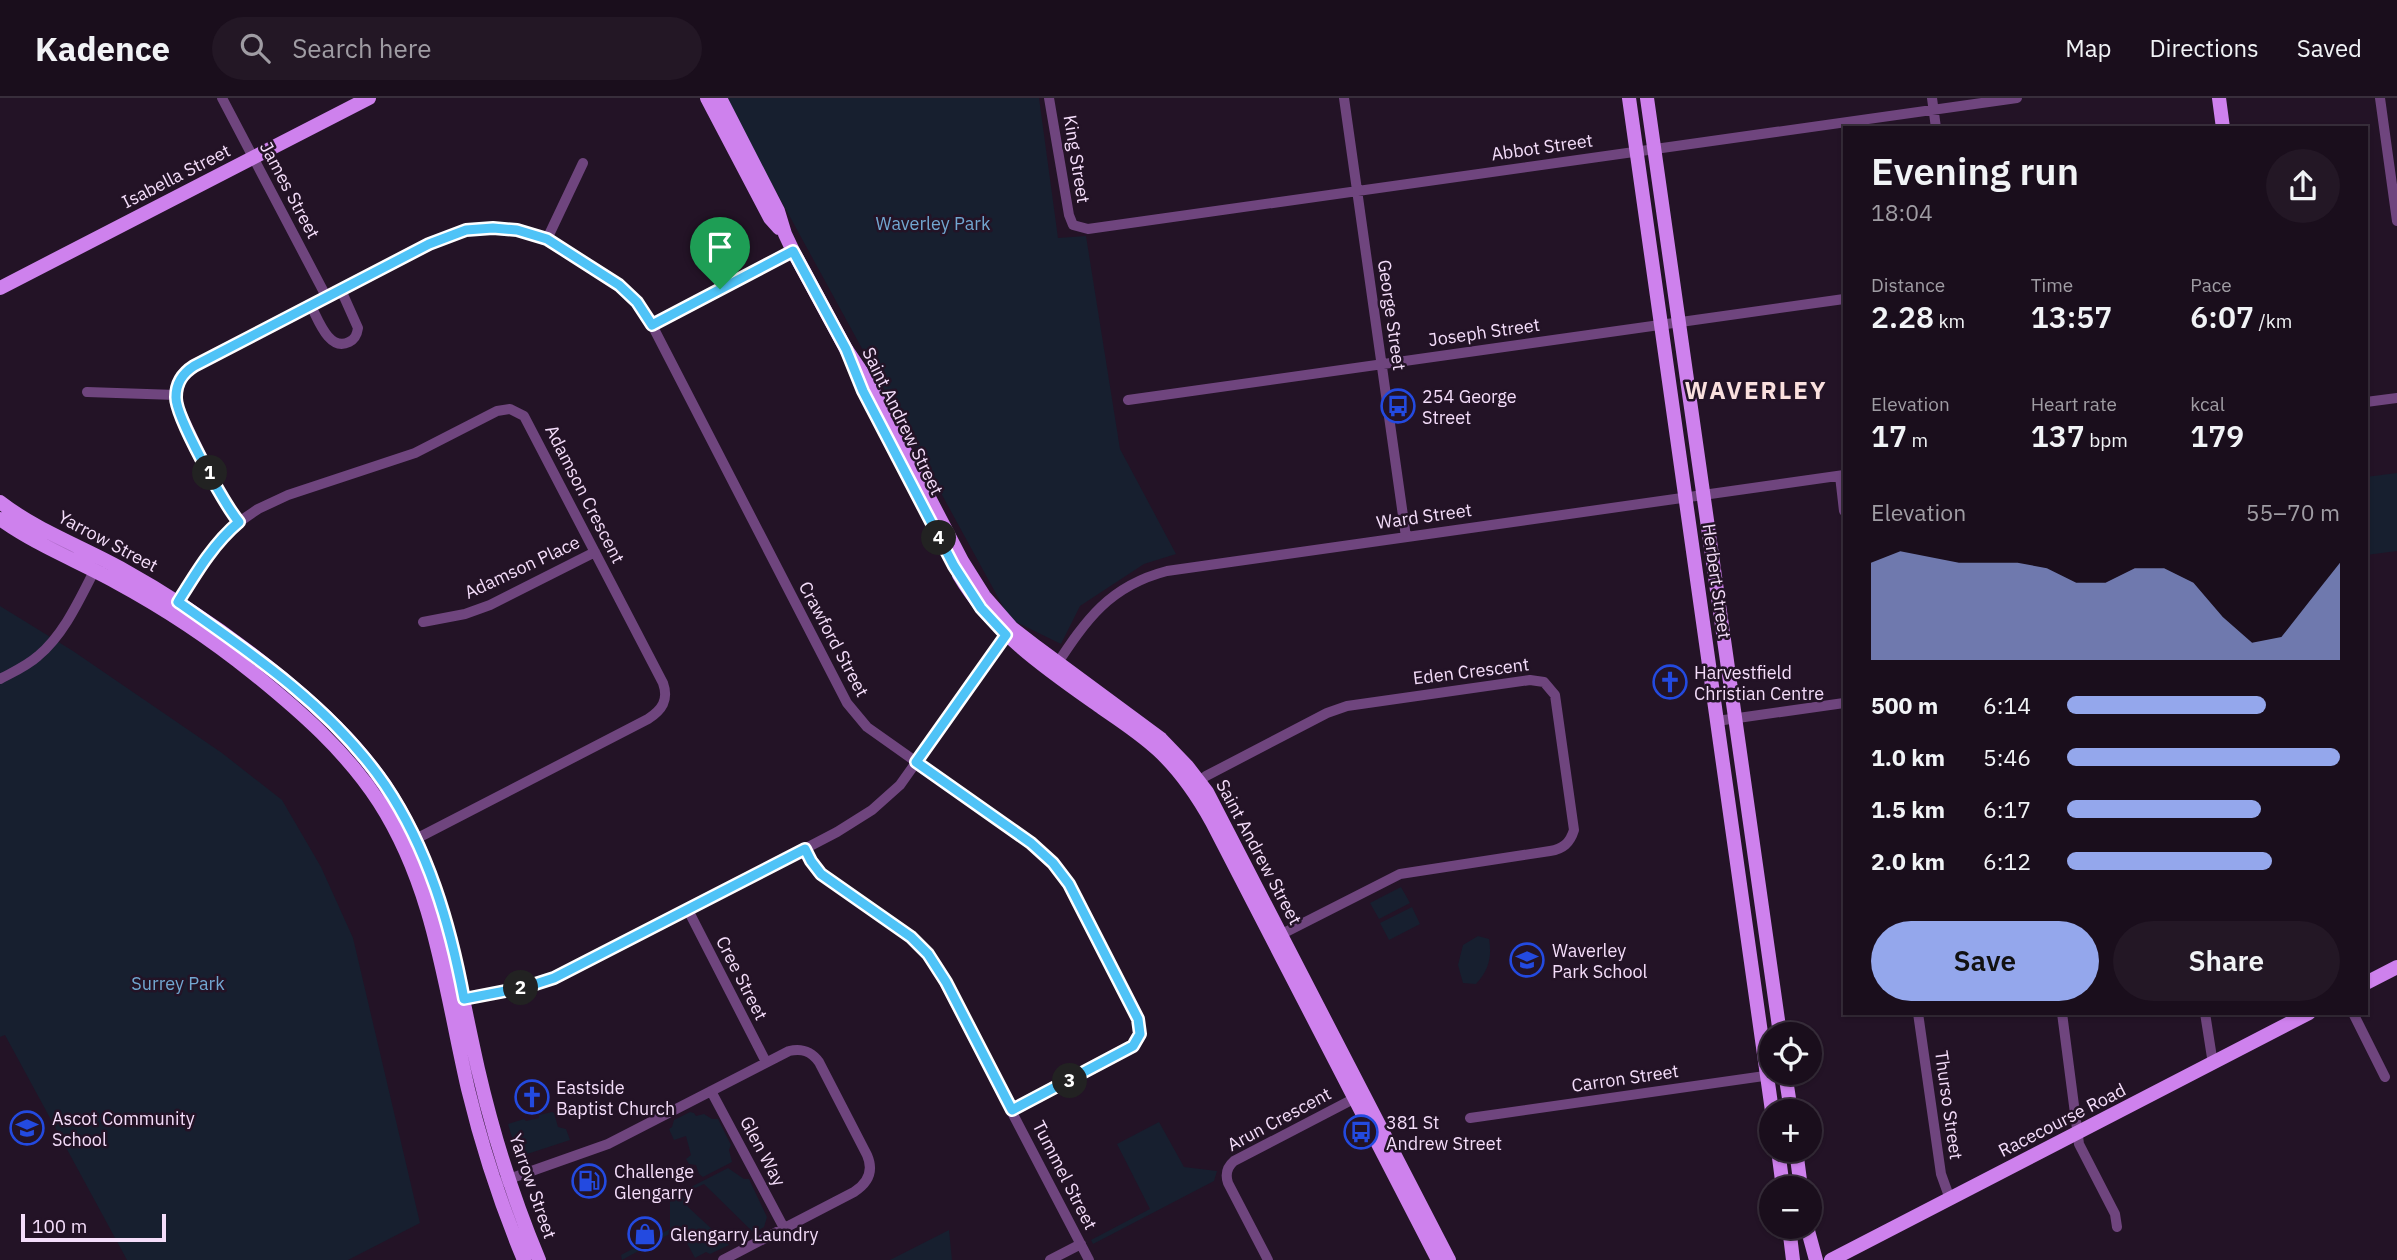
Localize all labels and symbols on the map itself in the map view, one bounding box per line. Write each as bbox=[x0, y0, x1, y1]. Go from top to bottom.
street label: King Street bbox=[1059, 113, 1095, 205]
street label: Abbot Street bbox=[1490, 128, 1594, 166]
street label: James Street bbox=[255, 137, 325, 243]
street label: Isabella Street bbox=[118, 139, 234, 213]
park label: Waverley Park bbox=[876, 212, 991, 235]
pin bbox=[690, 217, 750, 289]
street label: George Street bbox=[1373, 258, 1411, 372]
street label: Joseph Street bbox=[1427, 313, 1541, 351]
street label: Saint Andrew Street bbox=[857, 343, 949, 499]
district label: WAVERLEY bbox=[1684, 374, 1828, 406]
place label: 254 George Street bbox=[1422, 385, 1517, 429]
bus stop icon: 254 George Street bbox=[1379, 387, 1417, 425]
street label: Adamson Crescent bbox=[540, 421, 630, 567]
pin: 1 bbox=[192, 456, 228, 490]
street label: Ward Street bbox=[1375, 498, 1473, 534]
street label: Yarrow Street bbox=[54, 505, 162, 577]
pin: 4 bbox=[922, 520, 956, 556]
street label: Herbert Street bbox=[1698, 522, 1736, 640]
street label: Adamson Place bbox=[461, 530, 584, 604]
street label: Crawford Street bbox=[794, 577, 874, 701]
street label: Eden Crescent bbox=[1412, 652, 1530, 690]
place label: Harvestfield Christian Centre bbox=[1694, 661, 1824, 705]
church icon: Harvestfield Christian Centre bbox=[1651, 663, 1689, 701]
street label: Saint Andrew Street bbox=[1211, 775, 1307, 929]
street label: Cree Street bbox=[711, 932, 773, 1024]
place label: Waverley Park School bbox=[1552, 939, 1648, 983]
school or university icon: Waverley Park School bbox=[1508, 941, 1546, 979]
pin: 2 bbox=[504, 970, 538, 1006]
park label: Surrey Park bbox=[131, 972, 225, 995]
street label: Thurso Street bbox=[1930, 1049, 1968, 1161]
street label: Carron Street bbox=[1570, 1059, 1680, 1097]
pin: 3 bbox=[1052, 1063, 1088, 1098]
place label: Eastside Baptist Church bbox=[556, 1076, 675, 1120]
church icon: Eastside Baptist Church bbox=[513, 1078, 551, 1116]
street label: Racecourse Road bbox=[1994, 1078, 2130, 1162]
street label: Arun Crescent bbox=[1223, 1082, 1335, 1156]
place label: Ascot Community School bbox=[52, 1107, 195, 1151]
school or university icon: Ascot Community School bbox=[8, 1109, 46, 1147]
place label: 381 St Andrew Street bbox=[1386, 1111, 1502, 1155]
street label: Glen Way bbox=[735, 1112, 791, 1190]
bus stop icon: 381 St Andrew Street bbox=[1342, 1113, 1380, 1151]
street label: Tummel Street bbox=[1028, 1117, 1102, 1233]
street label: Yarrow Street bbox=[504, 1130, 562, 1242]
place label: Challenge Glengarry bbox=[614, 1160, 694, 1204]
fuel station icon: Challenge Glengarry bbox=[570, 1162, 608, 1200]
scale bar bbox=[21, 1211, 166, 1243]
shop icon: Glengarry Laundry bbox=[626, 1215, 664, 1253]
place label: Glengarry Laundry bbox=[670, 1223, 818, 1246]

